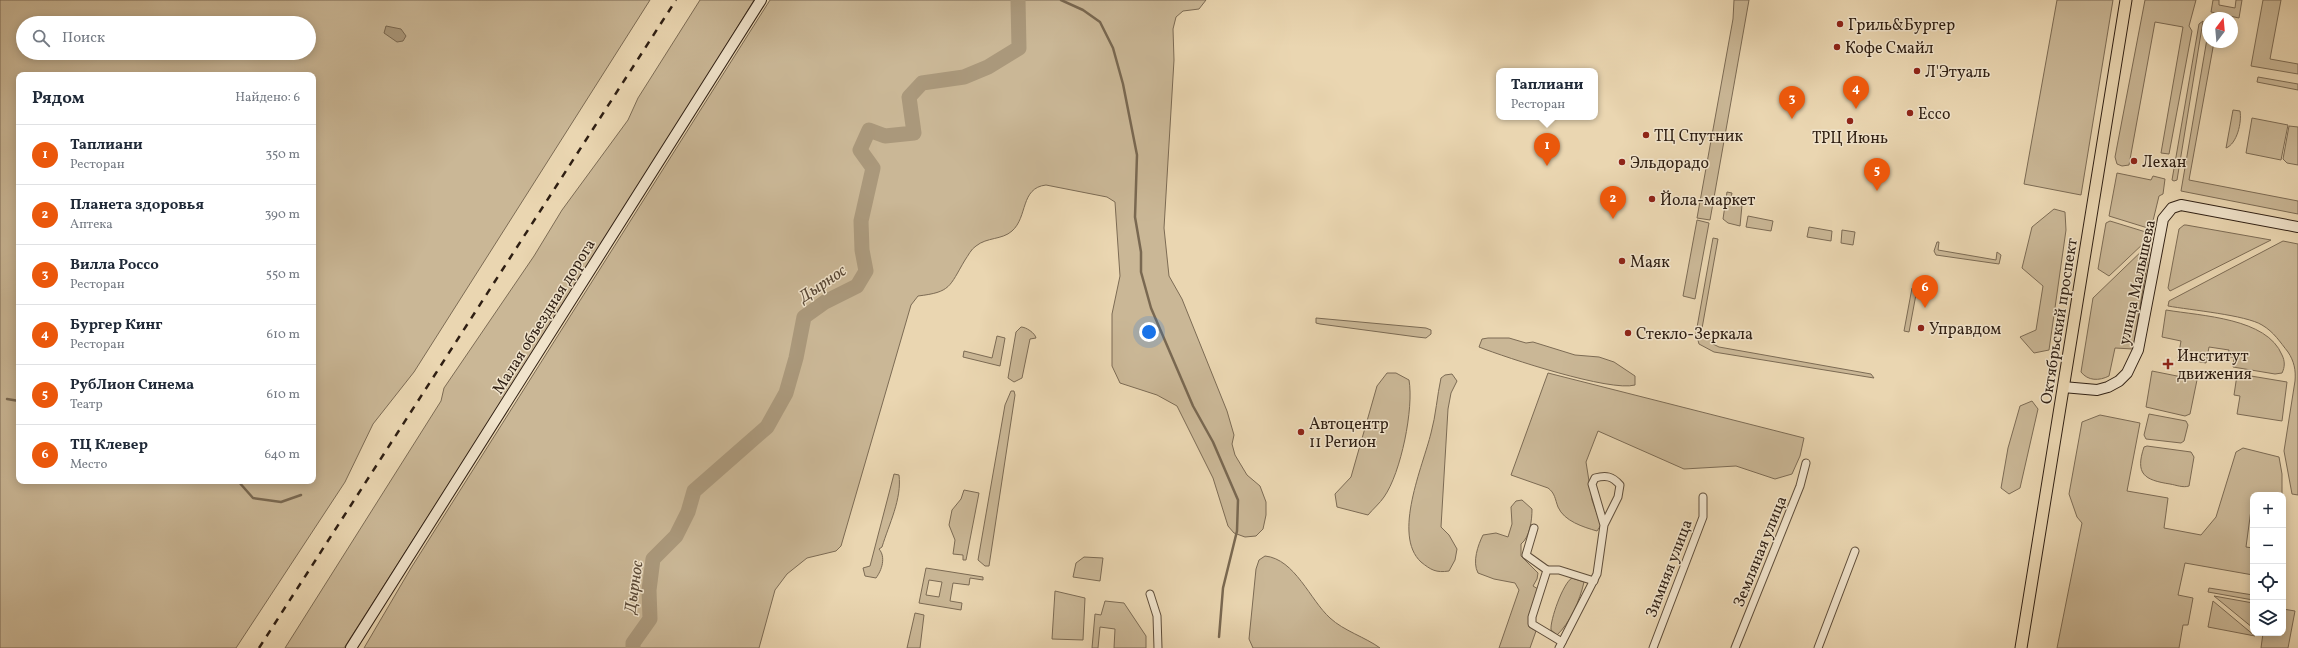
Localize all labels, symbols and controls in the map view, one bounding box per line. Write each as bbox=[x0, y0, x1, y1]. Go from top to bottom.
north arrow bbox=[2202, 12, 2238, 48]
place label: Гриль&Бургер bbox=[1848, 15, 1955, 37]
search box bbox=[16, 16, 316, 60]
marker: Гриль&Бургер bbox=[1835, 19, 1845, 29]
icon: search bbox=[30, 27, 52, 49]
text: Поиск bbox=[62, 28, 105, 49]
place label: Кофе Смайл bbox=[1845, 38, 1934, 60]
marker: Кофе Смайл bbox=[1832, 42, 1842, 52]
place label: Л'Этуаль bbox=[1925, 62, 1990, 84]
marker: Л'Этуаль bbox=[1912, 66, 1922, 76]
popup bbox=[1496, 68, 1598, 120]
text: Таплиани bbox=[1511, 75, 1583, 96]
pin: 4 bbox=[1843, 76, 1869, 109]
pin: 3 bbox=[1779, 86, 1805, 119]
text: Рядом bbox=[32, 87, 85, 110]
text: Найдено: 6 bbox=[235, 89, 300, 107]
text: Ресторан bbox=[1511, 96, 1565, 114]
place label: Ecco bbox=[1918, 104, 1950, 126]
marker: Ecco bbox=[1905, 108, 1915, 118]
marker: ТРЦ Июнь bbox=[1845, 116, 1855, 126]
place label: ТЦ Спутник bbox=[1654, 126, 1744, 148]
place label: ТРЦ Июнь bbox=[1812, 128, 1888, 150]
marker: ТЦ Спутник bbox=[1641, 130, 1651, 140]
pin: 1 bbox=[1534, 133, 1560, 166]
text: Таплиани bbox=[70, 135, 143, 156]
text: 1 bbox=[42, 146, 48, 164]
text: 350 m bbox=[265, 146, 300, 164]
place label: Лехан bbox=[2142, 152, 2187, 174]
place label: Эльдорадо bbox=[1630, 153, 1709, 175]
text: Ресторан bbox=[70, 156, 125, 174]
marker: Лехан bbox=[2129, 156, 2139, 166]
marker: Эльдорадо bbox=[1617, 157, 1627, 167]
pin: 5 bbox=[1864, 158, 1890, 191]
pin: 2 bbox=[1600, 186, 1626, 219]
place label: Йола-маркет bbox=[1660, 190, 1755, 212]
marker: Йола-маркет bbox=[1647, 194, 1657, 204]
text: Планета здоровья bbox=[70, 195, 204, 216]
text: 2 bbox=[42, 206, 48, 224]
text: 390 m bbox=[265, 206, 300, 224]
text: Аптека bbox=[70, 216, 113, 234]
street label: улица Малышева bbox=[2114, 218, 2162, 347]
street label: Малая объездная дорога bbox=[488, 235, 602, 399]
street label: Октябрьский проспект bbox=[2036, 237, 2084, 406]
place label: Маяк bbox=[1630, 252, 1670, 274]
text: Вилла Россо bbox=[70, 255, 159, 276]
marker: Маяк bbox=[1617, 256, 1627, 266]
water label: Дырнос bbox=[793, 259, 852, 309]
text: 3 bbox=[42, 266, 48, 284]
text: 550 m bbox=[266, 266, 300, 284]
pin: 6 bbox=[1912, 275, 1938, 308]
text: Ресторан bbox=[70, 276, 125, 294]
text: Бургер Кинг bbox=[70, 315, 162, 336]
place label: Управдом bbox=[1929, 319, 2001, 341]
your location bbox=[1139, 322, 1159, 342]
marker: Управдом bbox=[1916, 323, 1926, 333]
place label: Стекло-Зеркала bbox=[1636, 324, 1753, 346]
text: 4 bbox=[41, 326, 49, 344]
text: 610 m bbox=[266, 326, 300, 344]
marker: Стекло-Зеркала bbox=[1623, 328, 1633, 338]
text: Ресторан bbox=[70, 336, 125, 354]
place label: Институт движения bbox=[2177, 346, 2252, 386]
marker: Институт движения bbox=[2162, 358, 2174, 370]
text: РубЛион Синема bbox=[70, 375, 194, 396]
text: 5 bbox=[42, 386, 48, 404]
text: 610 m bbox=[266, 386, 300, 404]
text: Театр bbox=[70, 396, 103, 414]
place label: Автоцентр 11 Регион bbox=[1309, 414, 1389, 454]
marker: Автоцентр 11 Регион bbox=[1296, 427, 1306, 437]
text: ТЦ Клевер bbox=[70, 435, 148, 456]
text: 6 bbox=[41, 446, 49, 464]
text: 640 m bbox=[264, 446, 300, 464]
text: Место bbox=[70, 456, 107, 474]
map controls bbox=[2250, 492, 2286, 636]
button: + bbox=[2250, 492, 2286, 528]
street label: Земляная улица bbox=[1729, 493, 1793, 611]
street label: Зимняя улица bbox=[1641, 516, 1699, 621]
button: − bbox=[2250, 528, 2286, 564]
water label: Дырнос bbox=[619, 558, 650, 616]
button: locate bbox=[2250, 564, 2286, 600]
button: layers bbox=[2250, 600, 2286, 636]

